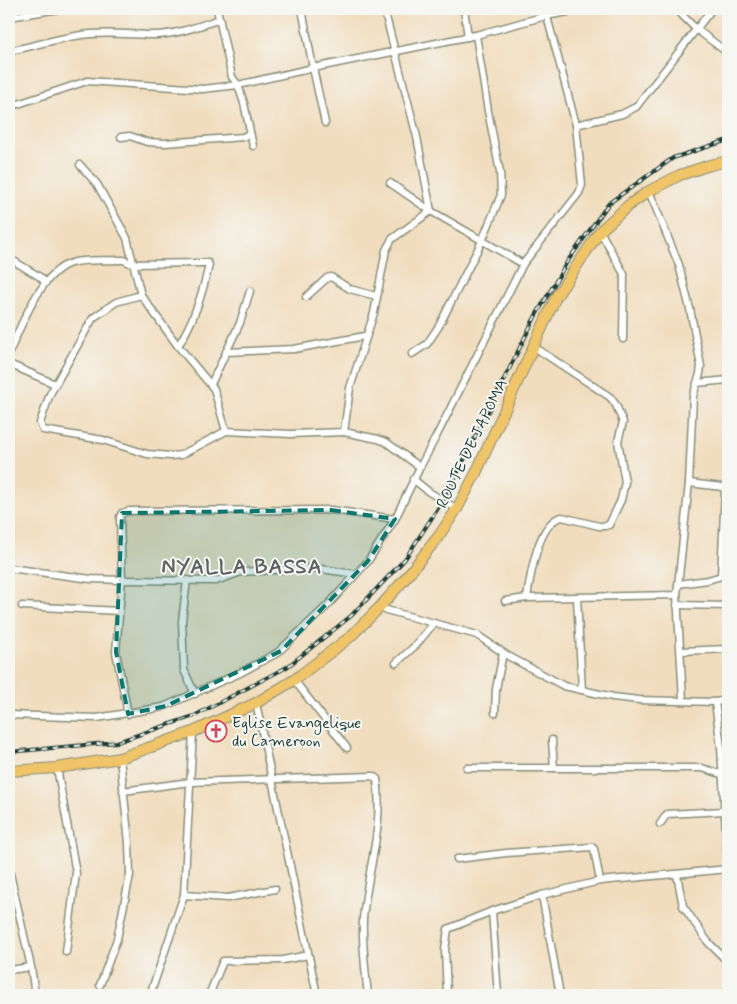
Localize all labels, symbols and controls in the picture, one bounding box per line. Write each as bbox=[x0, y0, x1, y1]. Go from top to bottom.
street label: ROUTE DE JAPOMA bbox=[432, 375, 513, 512]
district label: NYALLA BASSA bbox=[161, 553, 323, 581]
place label: Eglise Evangelique du Cameroon bbox=[232, 713, 361, 752]
church icon: Eglise Evangelique du Cameroon bbox=[204, 719, 228, 743]

